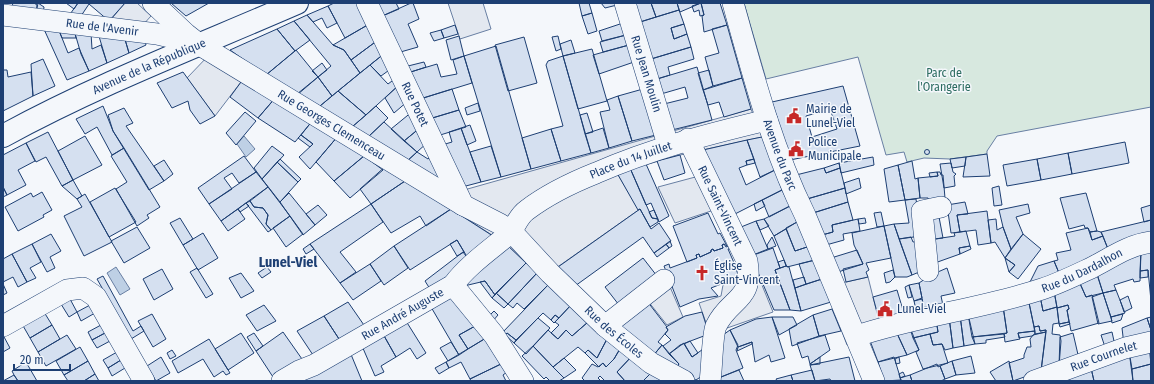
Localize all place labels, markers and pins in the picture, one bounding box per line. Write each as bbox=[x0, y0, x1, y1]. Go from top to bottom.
place label: Mairie de Lunel-Viel bbox=[806, 102, 855, 130]
public building icon: Mairie de Lunel-Viel bbox=[785, 107, 803, 125]
place label: Police Municipale bbox=[808, 135, 861, 163]
public building icon: Police Municipale bbox=[787, 140, 805, 158]
place label: Église Saint-Vincent bbox=[714, 258, 779, 287]
church icon: Église Saint-Vincent bbox=[693, 264, 711, 282]
public building icon: Lunel-Viel bbox=[876, 300, 894, 318]
place label: Lunel-Viel bbox=[897, 302, 946, 316]

